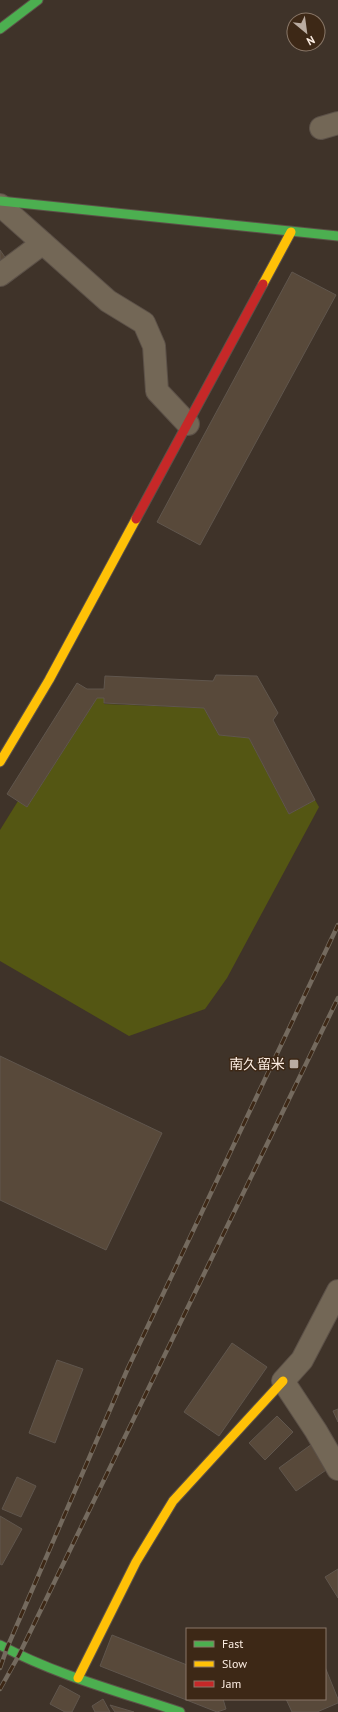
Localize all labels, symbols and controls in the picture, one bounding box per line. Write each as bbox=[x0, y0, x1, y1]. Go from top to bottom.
north arrow bbox=[286, 12, 326, 52]
text: N bbox=[304, 33, 317, 49]
place label: 南久留米 bbox=[229, 1055, 285, 1073]
marker: 南久留米 bbox=[288, 1058, 300, 1070]
legend bbox=[186, 1628, 326, 1700]
text: Fast bbox=[222, 1636, 243, 1651]
text: Slow bbox=[222, 1656, 247, 1671]
text: Jam bbox=[221, 1676, 241, 1691]

